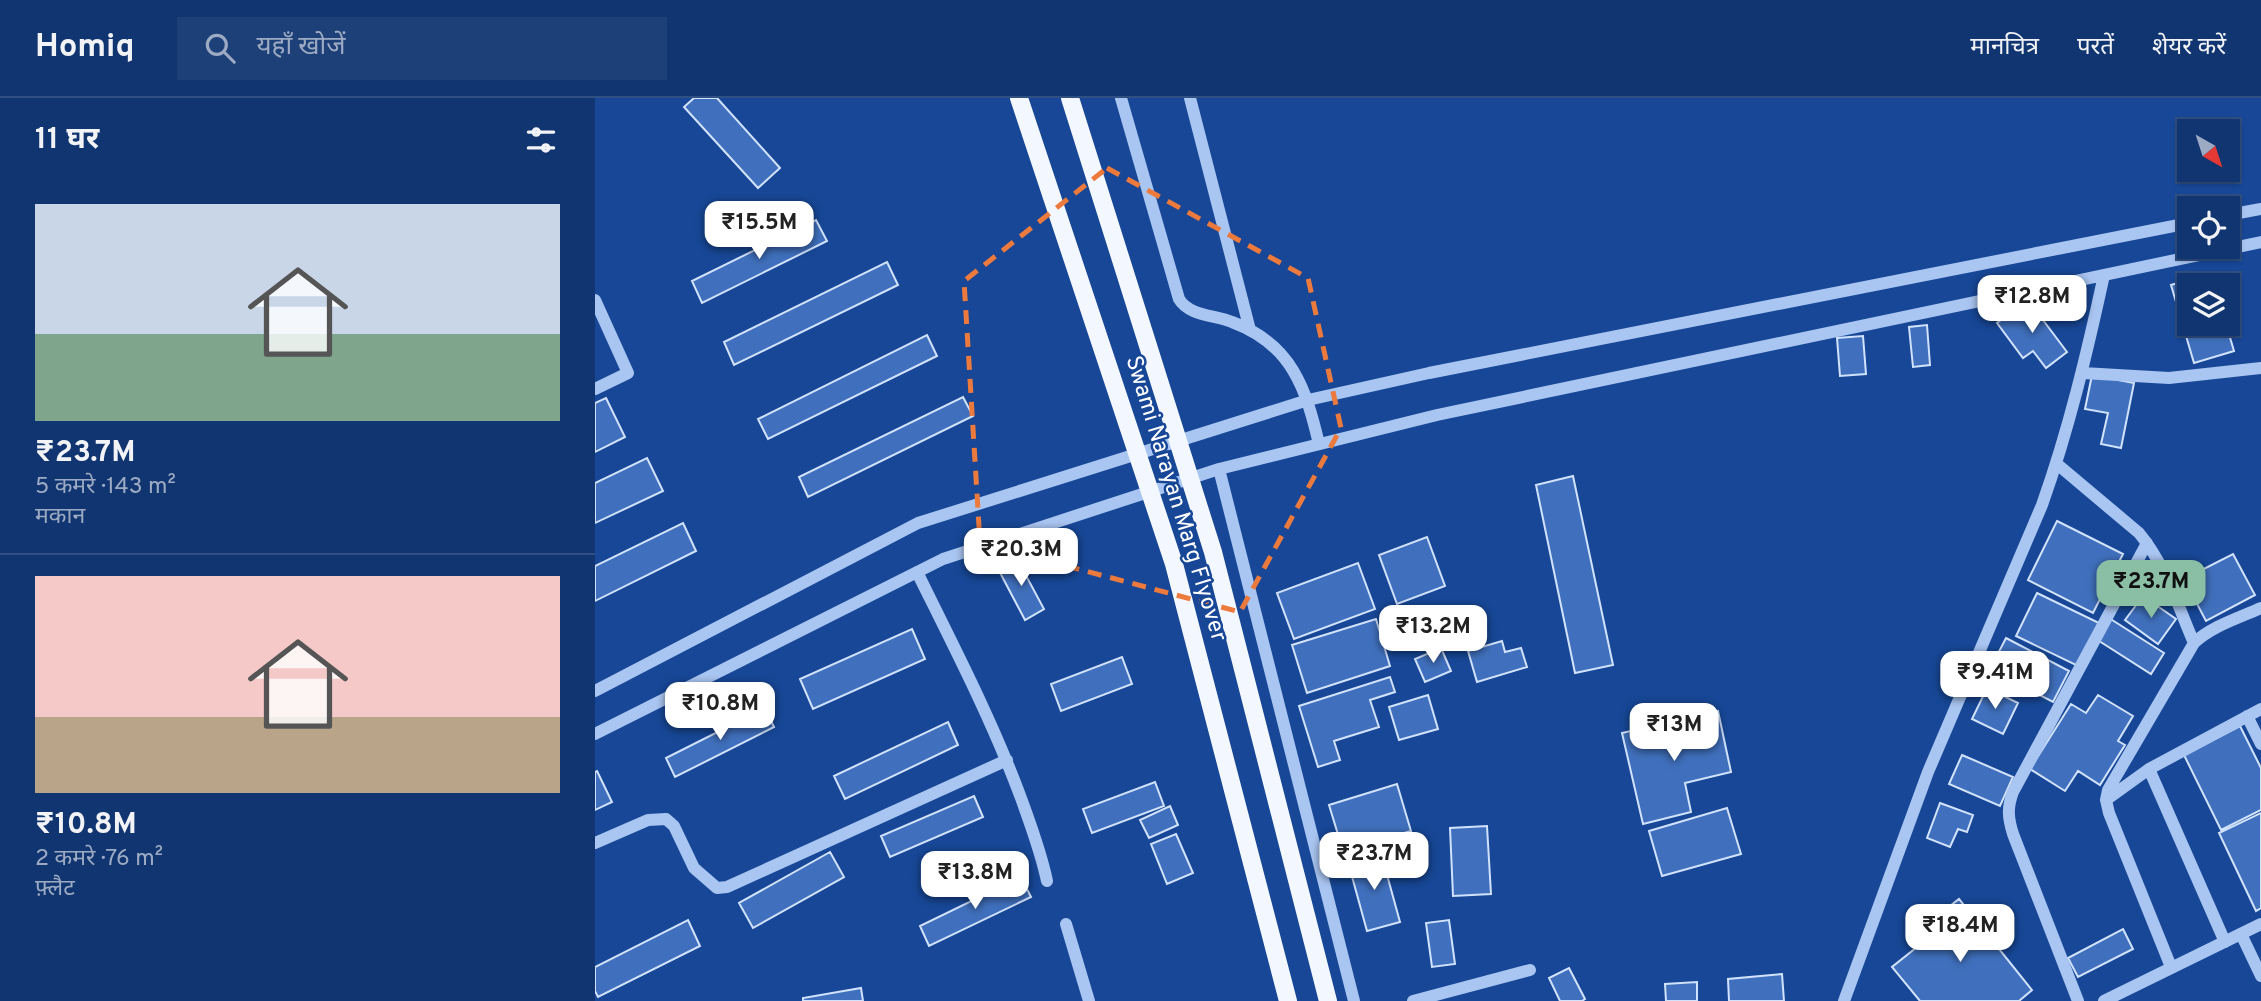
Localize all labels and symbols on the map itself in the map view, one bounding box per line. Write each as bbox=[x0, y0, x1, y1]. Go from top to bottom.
north arrow bbox=[2177, 119, 2240, 182]
pin: ₹15.5M bbox=[702, 202, 816, 261]
pin: ₹12.8M bbox=[1975, 275, 2089, 335]
street label: Swami Narayan Marg Flyover bbox=[1118, 353, 1232, 645]
pin: ₹20.3M bbox=[964, 528, 1078, 588]
pin: ₹23.7M bbox=[2094, 560, 2208, 620]
pin: ₹13.2M bbox=[1376, 606, 1490, 665]
pin: ₹9.41M bbox=[1938, 652, 2052, 711]
pin: ₹10.8M bbox=[663, 682, 777, 742]
pin: ₹13M bbox=[1633, 704, 1715, 763]
pin: ₹23.7M bbox=[1317, 832, 1431, 892]
pin: ₹13.8M bbox=[918, 852, 1032, 911]
pin: ₹18.4M bbox=[1903, 904, 2017, 964]

